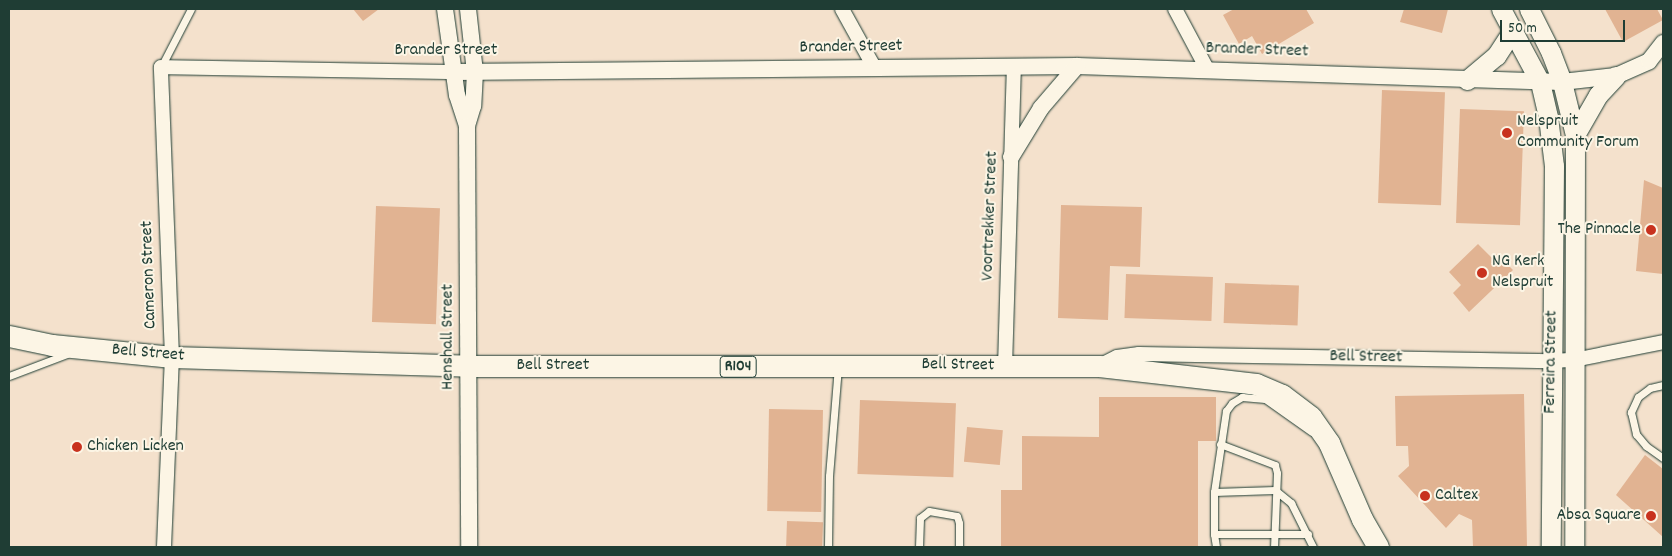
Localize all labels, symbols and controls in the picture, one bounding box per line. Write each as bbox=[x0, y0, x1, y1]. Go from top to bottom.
scale bar bbox=[1502, 10, 1627, 42]
text: 50 m bbox=[1508, 18, 1537, 40]
street label: Brander Street bbox=[799, 36, 903, 60]
street label: Brander Street bbox=[1205, 38, 1309, 64]
street label: Brander Street bbox=[395, 40, 497, 62]
place label: Nelspruit Community Forum bbox=[1517, 112, 1639, 154]
marker: Nelspruit Community Forum bbox=[1501, 127, 1513, 139]
street label: Voortrekker Street bbox=[978, 151, 1004, 281]
place label: The Pinnacle bbox=[1558, 219, 1641, 241]
street label: Cameron Street bbox=[137, 220, 163, 330]
marker: The Pinnacle bbox=[1645, 224, 1657, 236]
place label: NG Kerk Nelspruit bbox=[1492, 252, 1553, 294]
marker: NG Kerk Nelspruit bbox=[1476, 267, 1488, 279]
street label: Henshall Street bbox=[438, 284, 460, 390]
street label: Ferreira Street bbox=[1540, 310, 1564, 414]
street label: Bell Street bbox=[111, 340, 185, 368]
street label: Bell Street bbox=[1329, 347, 1403, 369]
road number: R104 bbox=[719, 354, 757, 381]
street label: Bell Street bbox=[517, 355, 589, 377]
street label: Bell Street bbox=[921, 355, 995, 377]
place label: Chicken Licken bbox=[87, 436, 184, 458]
marker: Chicken Licken bbox=[71, 441, 83, 453]
place label: Caltex bbox=[1435, 485, 1478, 507]
marker: Caltex bbox=[1419, 490, 1431, 502]
place label: Absa Square bbox=[1556, 505, 1641, 527]
marker: Absa Square bbox=[1645, 510, 1657, 522]

